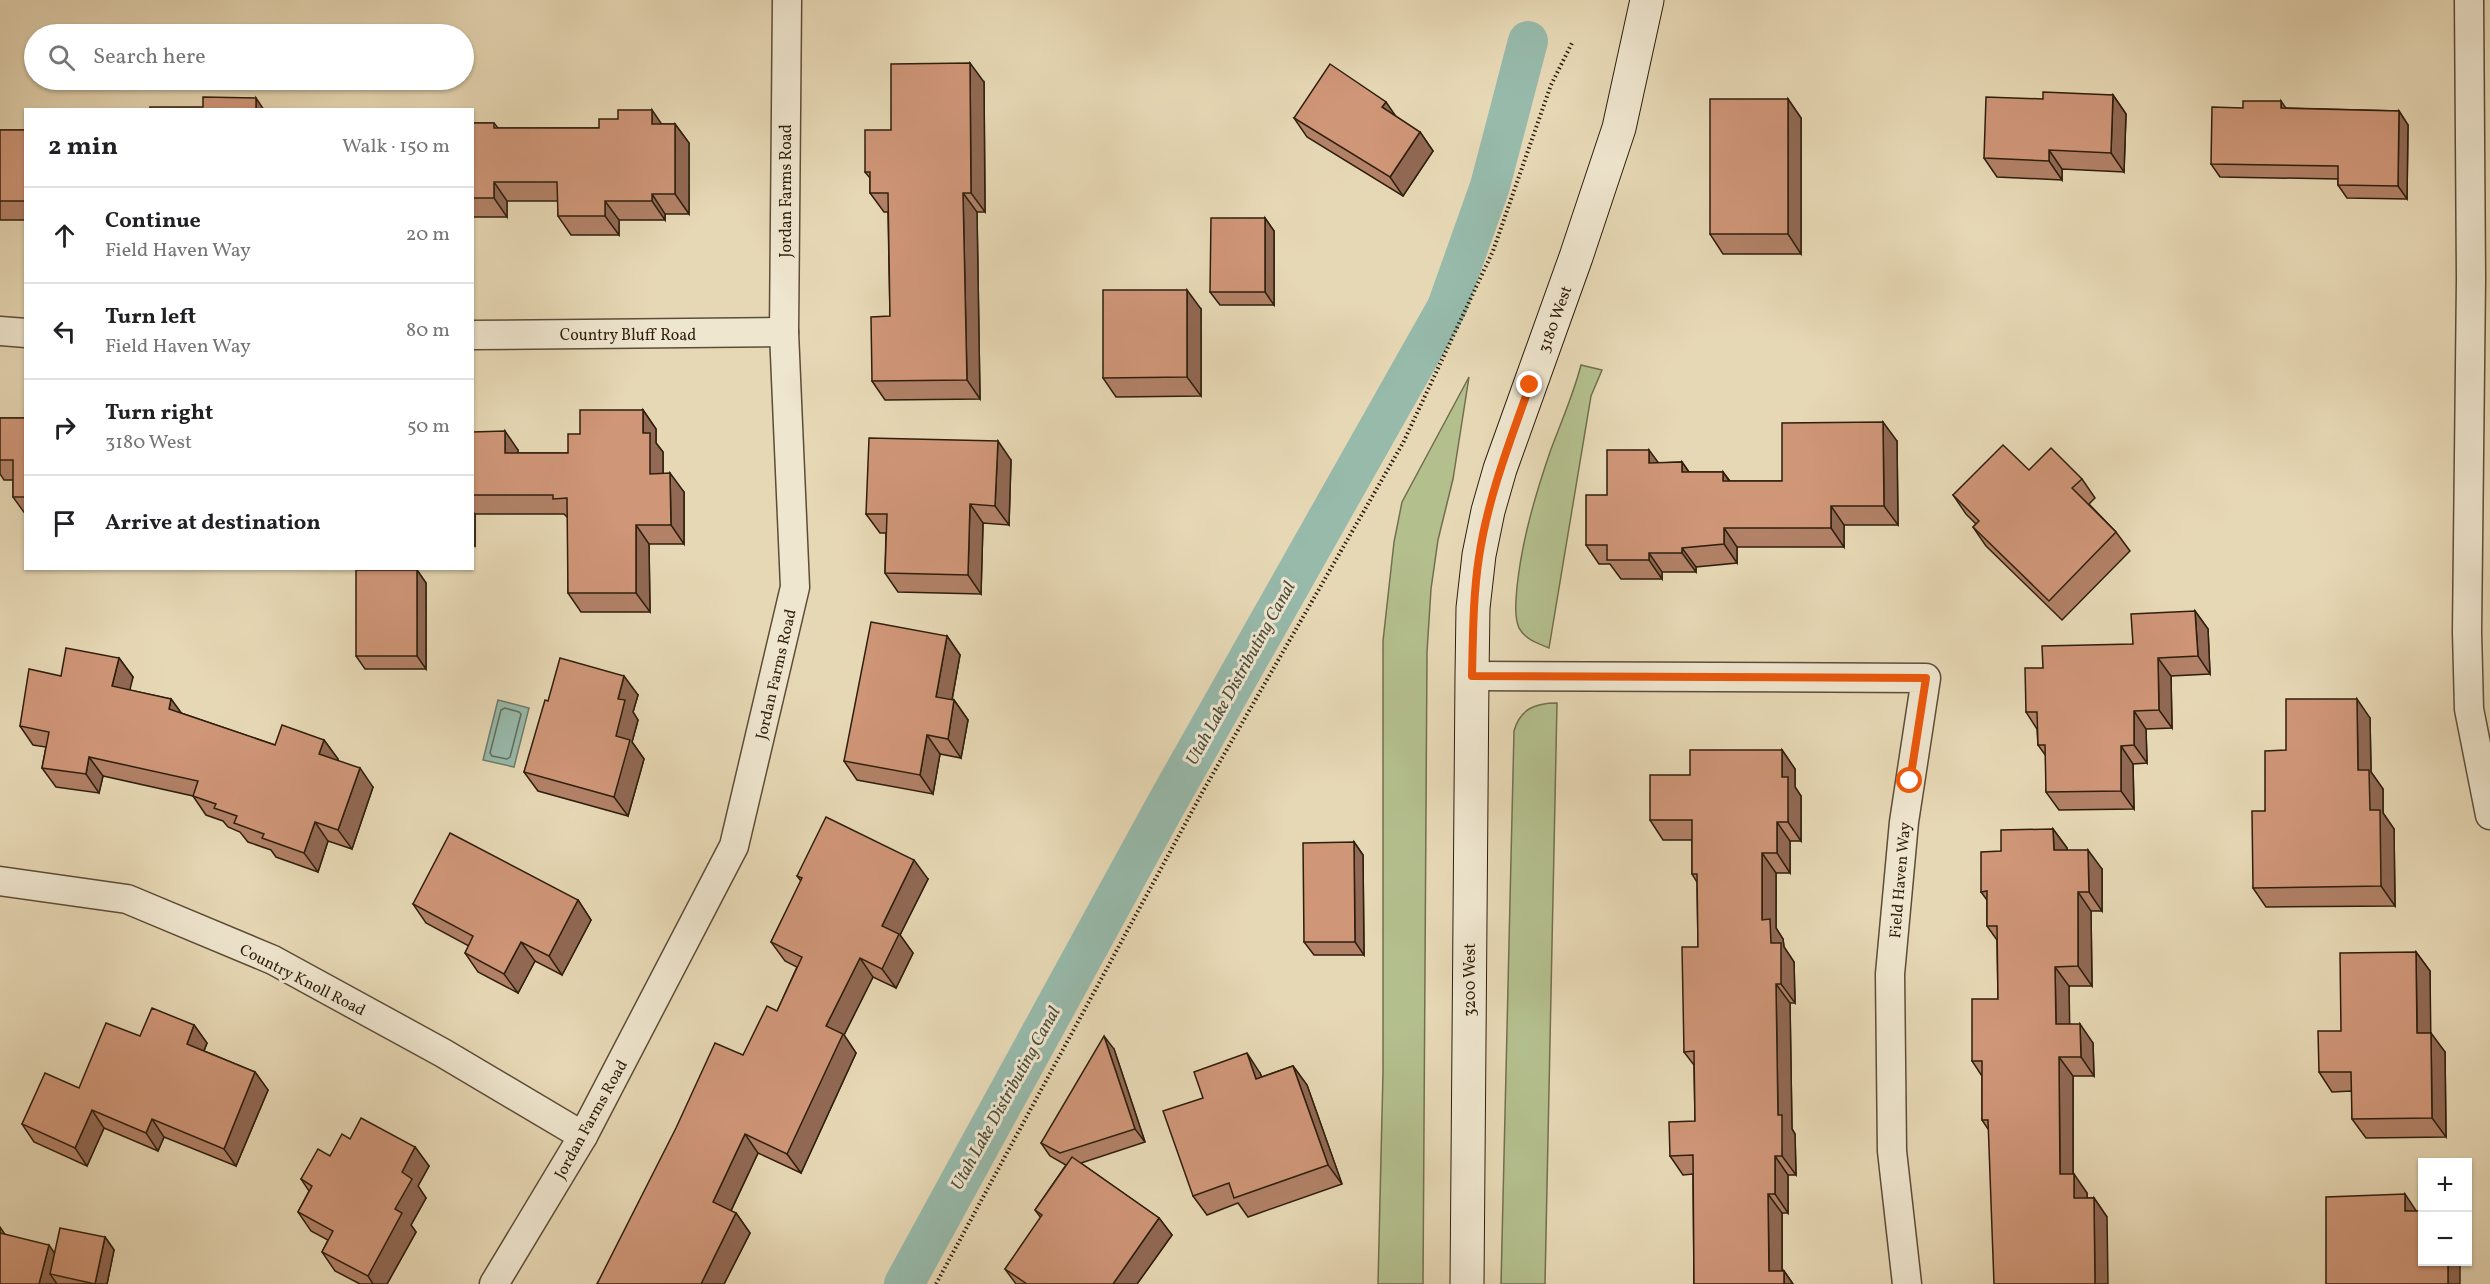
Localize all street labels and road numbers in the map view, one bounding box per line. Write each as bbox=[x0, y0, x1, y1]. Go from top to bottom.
street label: Jordan Farms Road bbox=[776, 124, 798, 258]
street label: 3180 West bbox=[1534, 283, 1578, 356]
street label: Country Bluff Road bbox=[560, 325, 696, 347]
street label: Jordan Farms Road bbox=[751, 607, 803, 742]
street label: Field Haven Way bbox=[1885, 821, 1917, 939]
street label: Country Knoll Road bbox=[235, 939, 369, 1022]
street label: 3200 West bbox=[1460, 943, 1482, 1017]
street label: Jordan Farms Road bbox=[550, 1056, 634, 1184]

